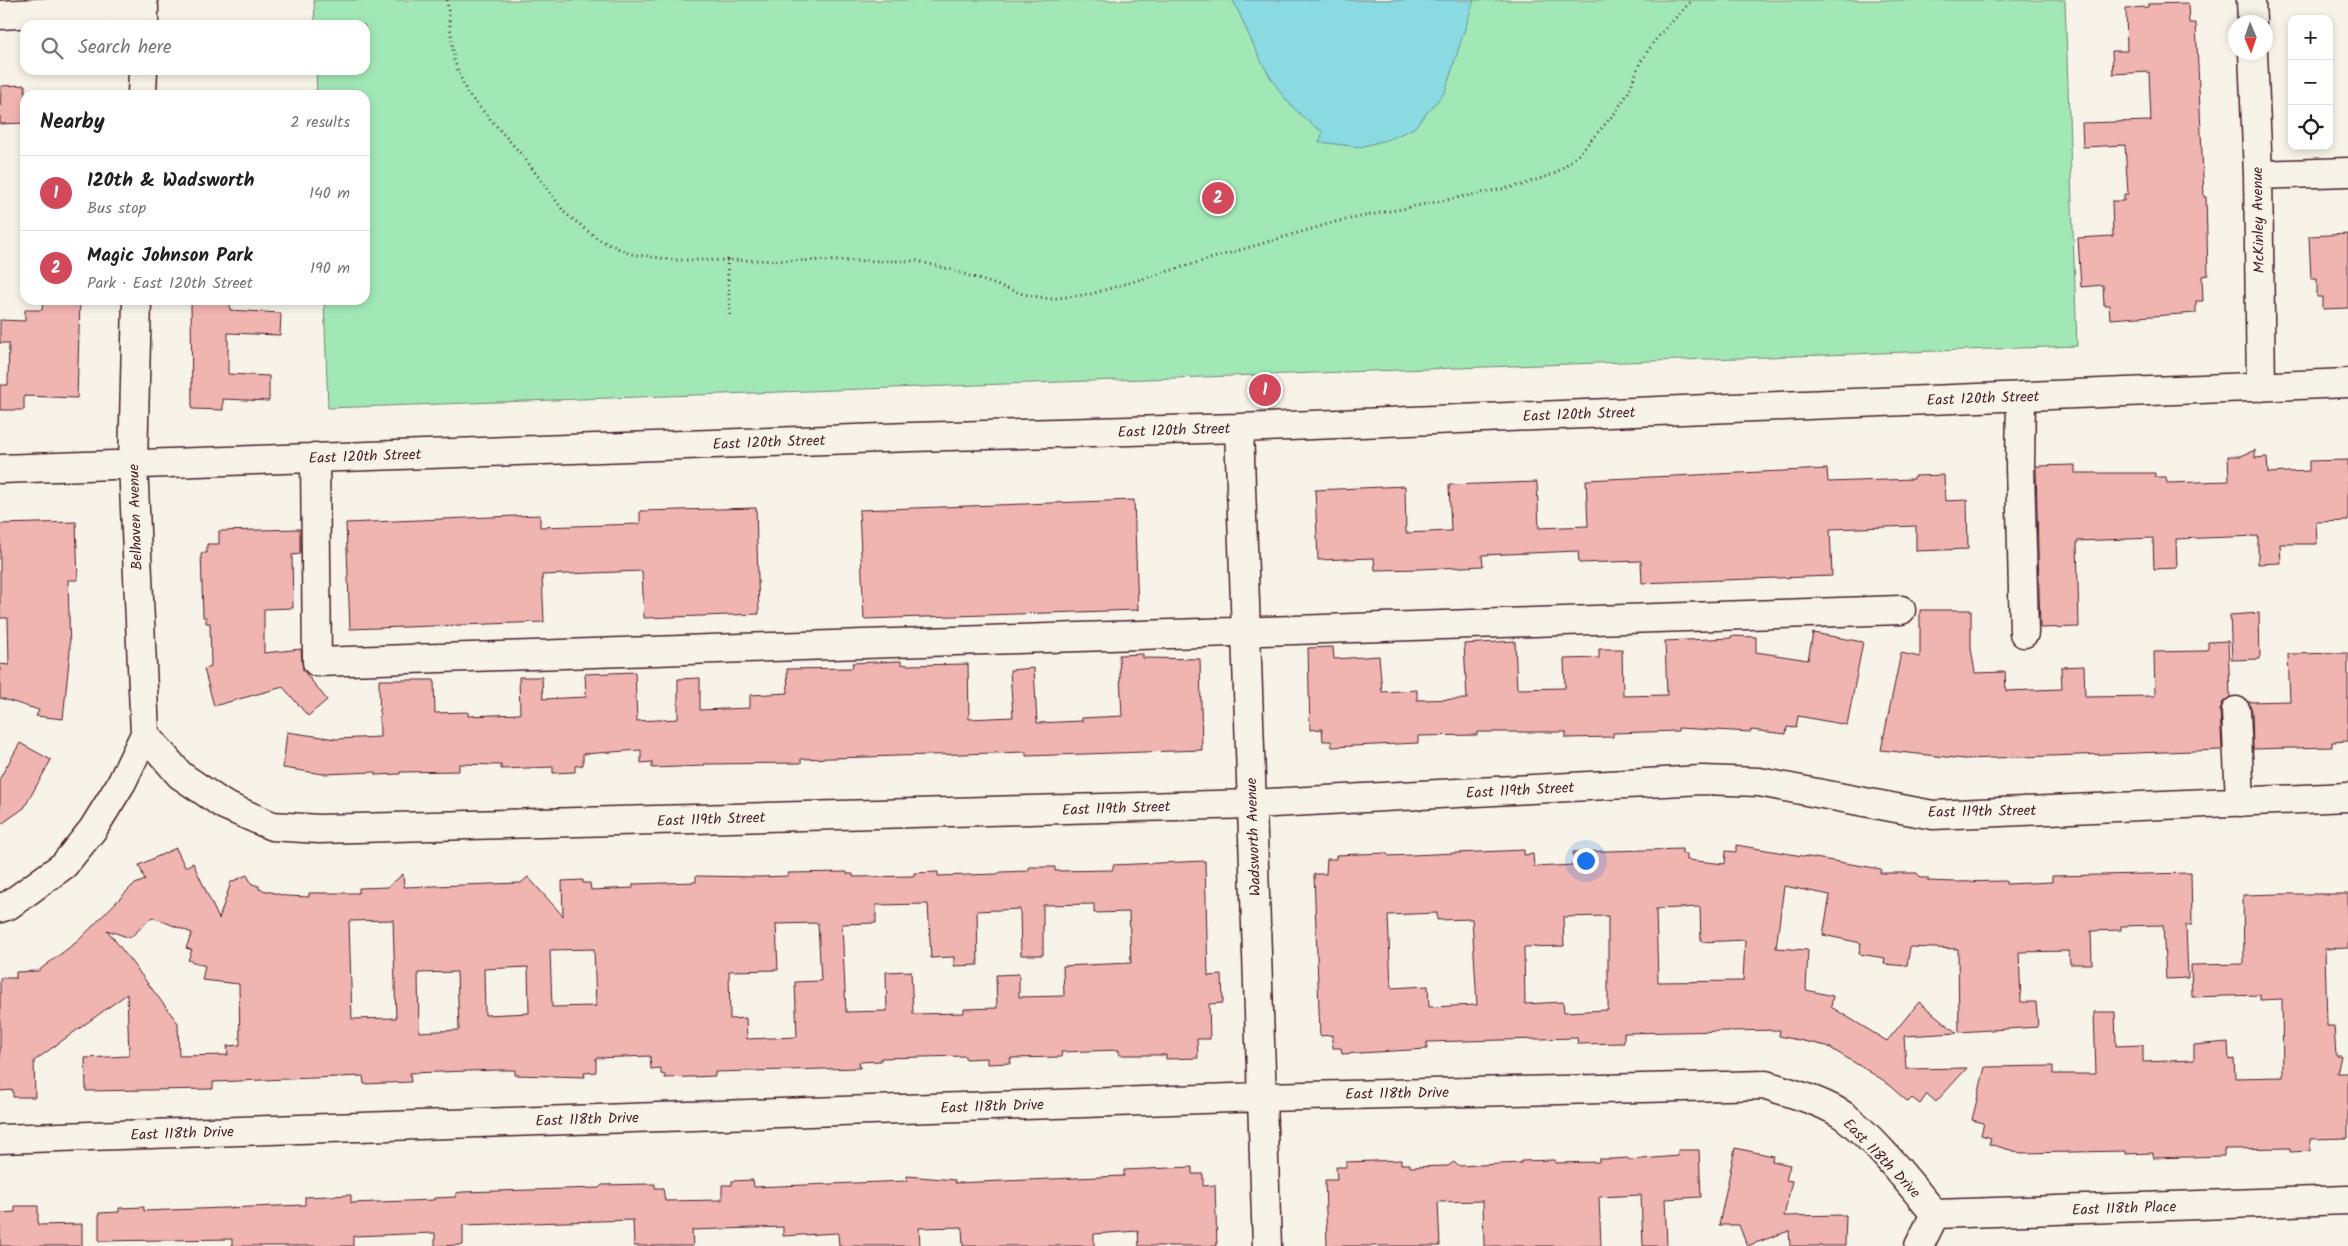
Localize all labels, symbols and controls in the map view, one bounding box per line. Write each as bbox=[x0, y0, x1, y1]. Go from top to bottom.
north arrow bbox=[2228, 15, 2273, 60]
map controls bbox=[2288, 15, 2333, 150]
button: + bbox=[2288, 15, 2333, 60]
search box bbox=[20, 20, 370, 75]
text: Search here bbox=[78, 33, 172, 63]
icon: search bbox=[38, 34, 66, 62]
button: − bbox=[2288, 60, 2333, 105]
button: locate bbox=[2288, 105, 2333, 150]
text: Nearby bbox=[40, 106, 105, 139]
text: 2 results bbox=[290, 110, 350, 135]
text: 120th & Wadsworth bbox=[87, 166, 254, 196]
street label: McKinley Avenue bbox=[2246, 166, 2272, 273]
pin: 2 bbox=[1202, 179, 1234, 217]
text: 1 bbox=[54, 181, 58, 206]
text: 140 m bbox=[309, 181, 350, 206]
text: Bus stop bbox=[87, 196, 146, 221]
text: Magic Johnson Park bbox=[87, 241, 253, 271]
text: 2 bbox=[51, 256, 61, 281]
text: 190 m bbox=[310, 256, 350, 281]
text: Park · East 120th Street bbox=[87, 271, 253, 296]
pin: 1 bbox=[1249, 371, 1281, 409]
street label: East 120th Street bbox=[1926, 385, 2040, 413]
street label: East 120th Street bbox=[1522, 401, 1636, 429]
street label: East 120th Street bbox=[1117, 417, 1231, 445]
street label: East 120th Street bbox=[712, 429, 826, 457]
street label: East 120th Street bbox=[308, 443, 422, 471]
street label: Belhaven Avenue bbox=[122, 463, 150, 571]
street label: East 119th Street bbox=[1465, 776, 1575, 806]
street label: Wadsworth Avenue bbox=[1240, 777, 1268, 897]
street label: East 119th Street bbox=[1061, 795, 1171, 823]
street label: East 119th Street bbox=[1927, 799, 2037, 825]
street label: East 119th Street bbox=[656, 806, 766, 834]
your location bbox=[1573, 848, 1599, 874]
street label: East 118th Drive bbox=[1345, 1081, 1449, 1107]
street label: East 118th Drive bbox=[940, 1093, 1044, 1121]
street label: East 118th Drive bbox=[535, 1106, 639, 1134]
street label: East 118th Drive bbox=[1837, 1113, 1926, 1204]
street label: East 118th Drive bbox=[130, 1120, 234, 1148]
street label: East 118th Place bbox=[2071, 1195, 2177, 1223]

